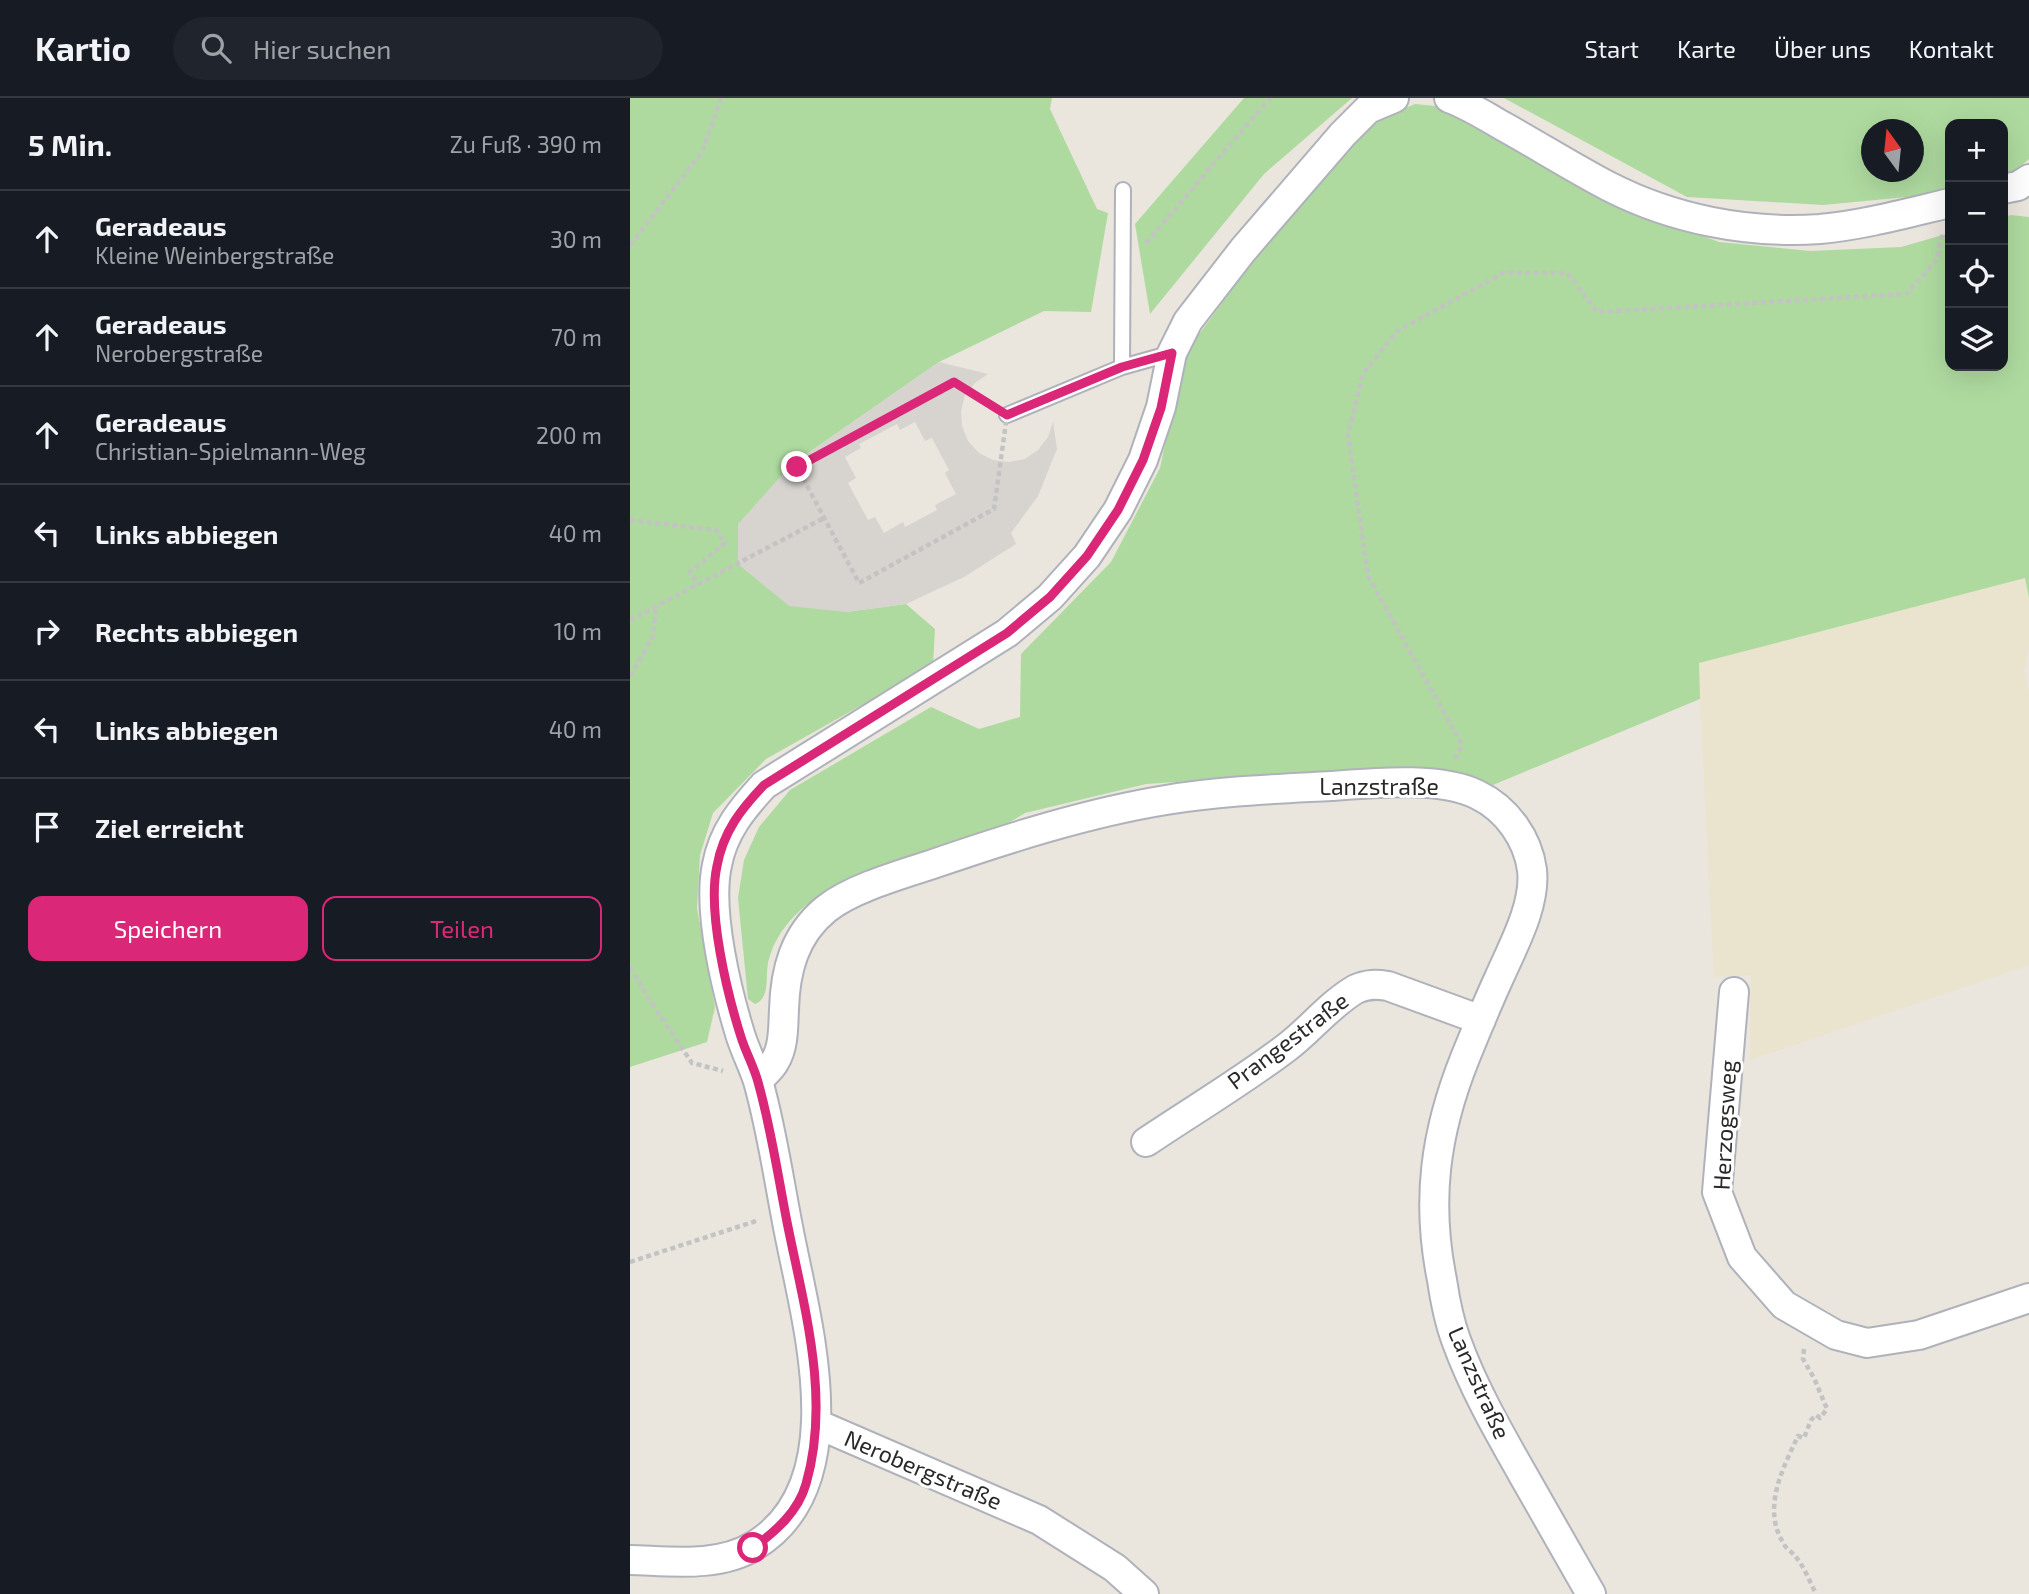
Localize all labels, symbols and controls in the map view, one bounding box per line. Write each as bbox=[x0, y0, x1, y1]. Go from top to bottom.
search box bbox=[173, 17, 663, 80]
text: Kartio bbox=[35, 28, 131, 68]
icon: search bbox=[197, 29, 235, 67]
text: Hier suchen bbox=[253, 33, 391, 64]
text: Start bbox=[1585, 34, 1639, 63]
text: Karte bbox=[1677, 34, 1736, 63]
text: Über uns bbox=[1774, 34, 1871, 63]
text: Kontakt bbox=[1909, 34, 1994, 63]
north arrow bbox=[1861, 119, 1924, 182]
map controls bbox=[1945, 119, 2008, 371]
button: + bbox=[1945, 119, 2008, 182]
text: 5 Min. bbox=[28, 126, 112, 162]
text: Zu Fuß · 390 m bbox=[450, 130, 602, 158]
button: − bbox=[1945, 182, 2008, 245]
text: Geradeaus bbox=[95, 210, 227, 241]
icon: ahead bbox=[28, 220, 66, 258]
text: 30 m bbox=[550, 225, 602, 253]
text: Kleine Weinbergstraße bbox=[95, 241, 334, 269]
button: locate bbox=[1945, 245, 2008, 308]
text: Geradeaus bbox=[95, 308, 227, 339]
button: layers bbox=[1945, 308, 2008, 371]
icon: ahead bbox=[28, 318, 66, 356]
text: 70 m bbox=[551, 323, 602, 351]
text: Nerobergstraße bbox=[95, 339, 263, 367]
text: Geradeaus bbox=[95, 406, 227, 437]
icon: ahead bbox=[28, 416, 66, 454]
text: 200 m bbox=[536, 421, 602, 449]
text: Christian-Spielmann-Weg bbox=[95, 437, 366, 465]
route end bbox=[781, 451, 812, 482]
icon: left bbox=[28, 514, 66, 552]
text: Links abbiegen bbox=[95, 518, 279, 549]
text: 40 m bbox=[549, 519, 602, 547]
icon: right bbox=[28, 612, 66, 650]
text: Rechts abbiegen bbox=[95, 616, 298, 647]
text: 10 m bbox=[554, 617, 602, 645]
icon: left bbox=[28, 710, 66, 748]
text: Links abbiegen bbox=[95, 714, 279, 745]
text: 40 m bbox=[549, 715, 602, 743]
street label: Lanzstraße bbox=[1319, 772, 1439, 800]
icon: arrive bbox=[28, 808, 66, 846]
text: Ziel erreicht bbox=[95, 812, 244, 843]
button: Speichern bbox=[28, 896, 308, 961]
button: Teilen bbox=[322, 896, 602, 961]
street label: Prangestraße bbox=[1221, 986, 1353, 1095]
street label: Herzogsweg bbox=[1707, 1059, 1741, 1191]
street label: Lanzstraße bbox=[1443, 1322, 1517, 1443]
street label: Nerobergstraße bbox=[841, 1423, 1006, 1515]
route start bbox=[737, 1532, 768, 1563]

